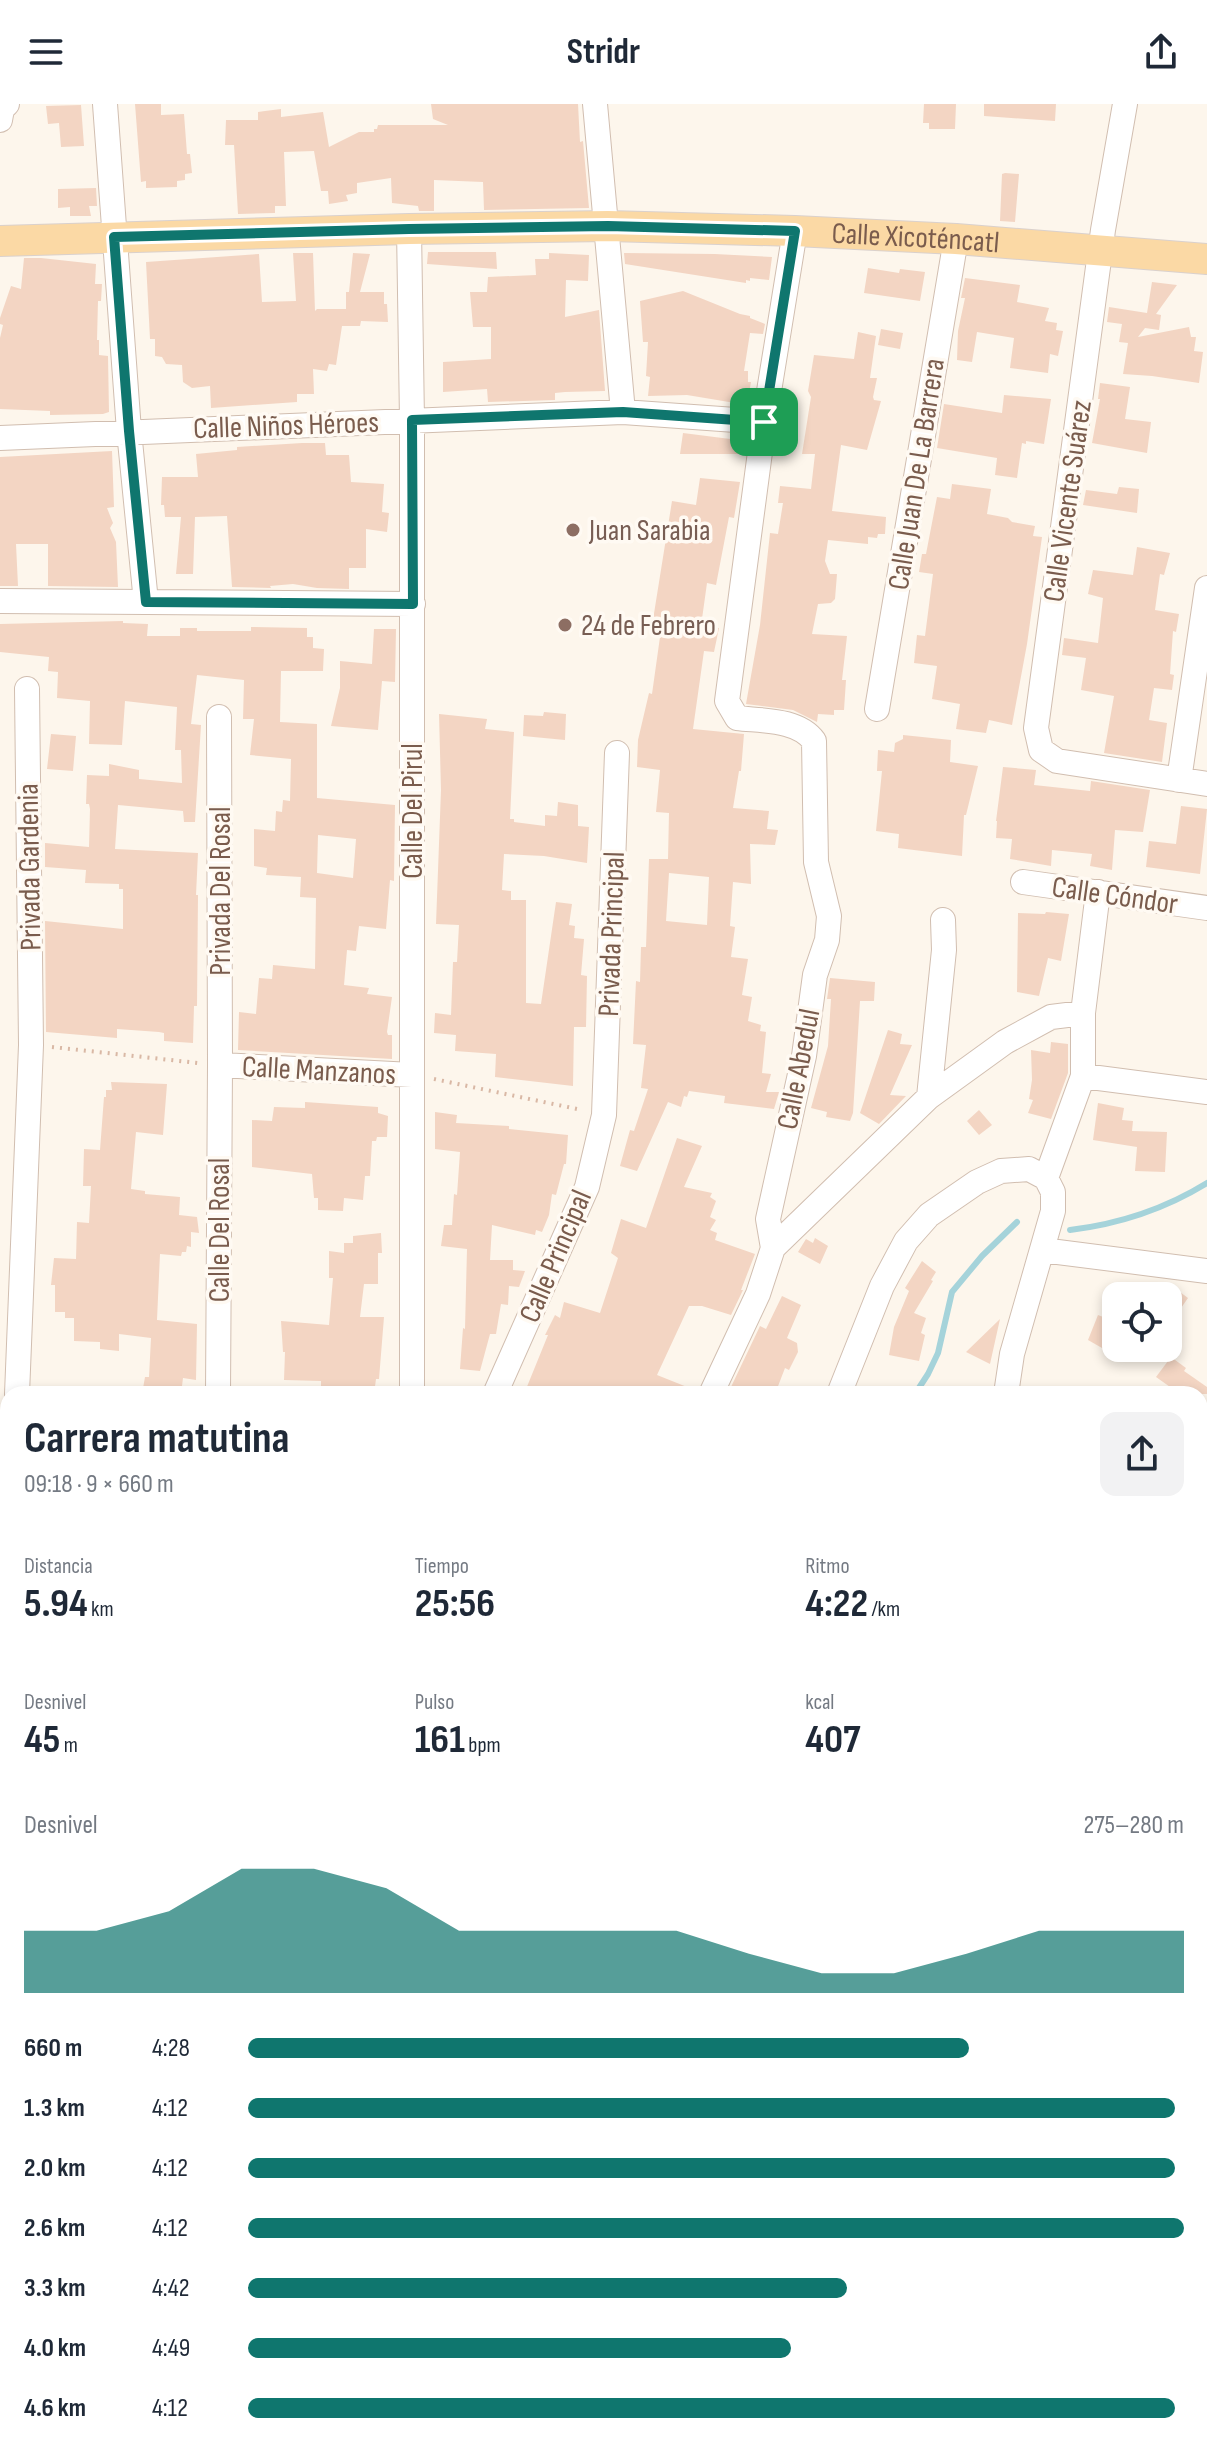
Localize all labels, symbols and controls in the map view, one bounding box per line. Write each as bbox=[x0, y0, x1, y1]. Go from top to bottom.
icon: menu bbox=[24, 30, 68, 74]
icon: share bbox=[1139, 30, 1183, 74]
text: Stridr bbox=[567, 31, 640, 74]
street label: Calle Xicoténcatl bbox=[831, 216, 1001, 261]
street label: Calle Juan De La Barrera bbox=[881, 356, 953, 592]
pin bbox=[730, 388, 798, 456]
street label: Calle Vicente Suárez bbox=[1036, 398, 1100, 604]
icon: arrive bbox=[742, 400, 786, 444]
street label: Calle Niños Héroes bbox=[192, 405, 380, 447]
place label: Juan Sarabia bbox=[588, 513, 711, 549]
marker: Juan Sarabia bbox=[564, 521, 582, 539]
place label: 24 de Febrero bbox=[581, 608, 716, 644]
marker: 24 de Febrero bbox=[556, 616, 574, 634]
street label: Calle Del Pirul bbox=[395, 743, 431, 879]
street label: Privada Gardenia bbox=[11, 783, 49, 951]
street label: Privada Del Rosal bbox=[203, 806, 239, 976]
street label: Privada Principal bbox=[591, 851, 633, 1017]
street label: Calle Cóndor bbox=[1050, 869, 1180, 923]
street label: Calle Abedul bbox=[770, 1006, 828, 1132]
street label: Calle Manzanos bbox=[241, 1049, 397, 1093]
street label: Calle Del Rosal bbox=[202, 1158, 238, 1302]
street label: Calle Principal bbox=[512, 1185, 600, 1328]
map controls bbox=[1102, 1282, 1182, 1362]
button: locate bbox=[1102, 1282, 1182, 1362]
text: Carrera matutina bbox=[24, 1412, 289, 1465]
button: share bbox=[1100, 1412, 1184, 1496]
text: 09:18 · 9 × 660 m bbox=[24, 1469, 174, 1500]
text: Distancia bbox=[24, 1553, 93, 1580]
text: Tiempo bbox=[415, 1553, 469, 1580]
text: Ritmo bbox=[805, 1553, 850, 1580]
text: 5.94 bbox=[24, 1580, 88, 1628]
text: 25:56 bbox=[415, 1580, 495, 1628]
text: 4:22 bbox=[805, 1580, 868, 1628]
text: km bbox=[88, 1596, 114, 1623]
text: /km bbox=[868, 1596, 900, 1623]
text: Desnivel bbox=[24, 1689, 86, 1716]
text: Pulso bbox=[415, 1689, 454, 1716]
text: kcal bbox=[805, 1689, 834, 1716]
text: 45 bbox=[24, 1716, 60, 1764]
text: 161 bbox=[415, 1716, 465, 1764]
text: 407 bbox=[805, 1716, 860, 1764]
text: m bbox=[60, 1732, 78, 1759]
text: bpm bbox=[465, 1732, 501, 1759]
text: Desnivel bbox=[24, 1810, 98, 1841]
text: 275–280 m bbox=[1083, 1810, 1184, 1841]
text: 660 m bbox=[24, 2033, 82, 2064]
text: 4:28 bbox=[152, 2033, 190, 2064]
text: 1.3 km bbox=[24, 2093, 85, 2124]
text: 4:12 bbox=[152, 2093, 188, 2124]
text: 2.0 km bbox=[24, 2153, 85, 2184]
text: 4:12 bbox=[152, 2153, 188, 2184]
text: 2.6 km bbox=[24, 2213, 85, 2244]
text: 4:12 bbox=[152, 2213, 188, 2244]
text: 3.3 km bbox=[24, 2273, 86, 2304]
text: 4:42 bbox=[152, 2273, 190, 2304]
text: 4.0 km bbox=[24, 2333, 86, 2364]
text: 4:49 bbox=[152, 2333, 190, 2364]
text: 4.6 km bbox=[24, 2393, 86, 2424]
text: 4:12 bbox=[152, 2393, 188, 2424]

